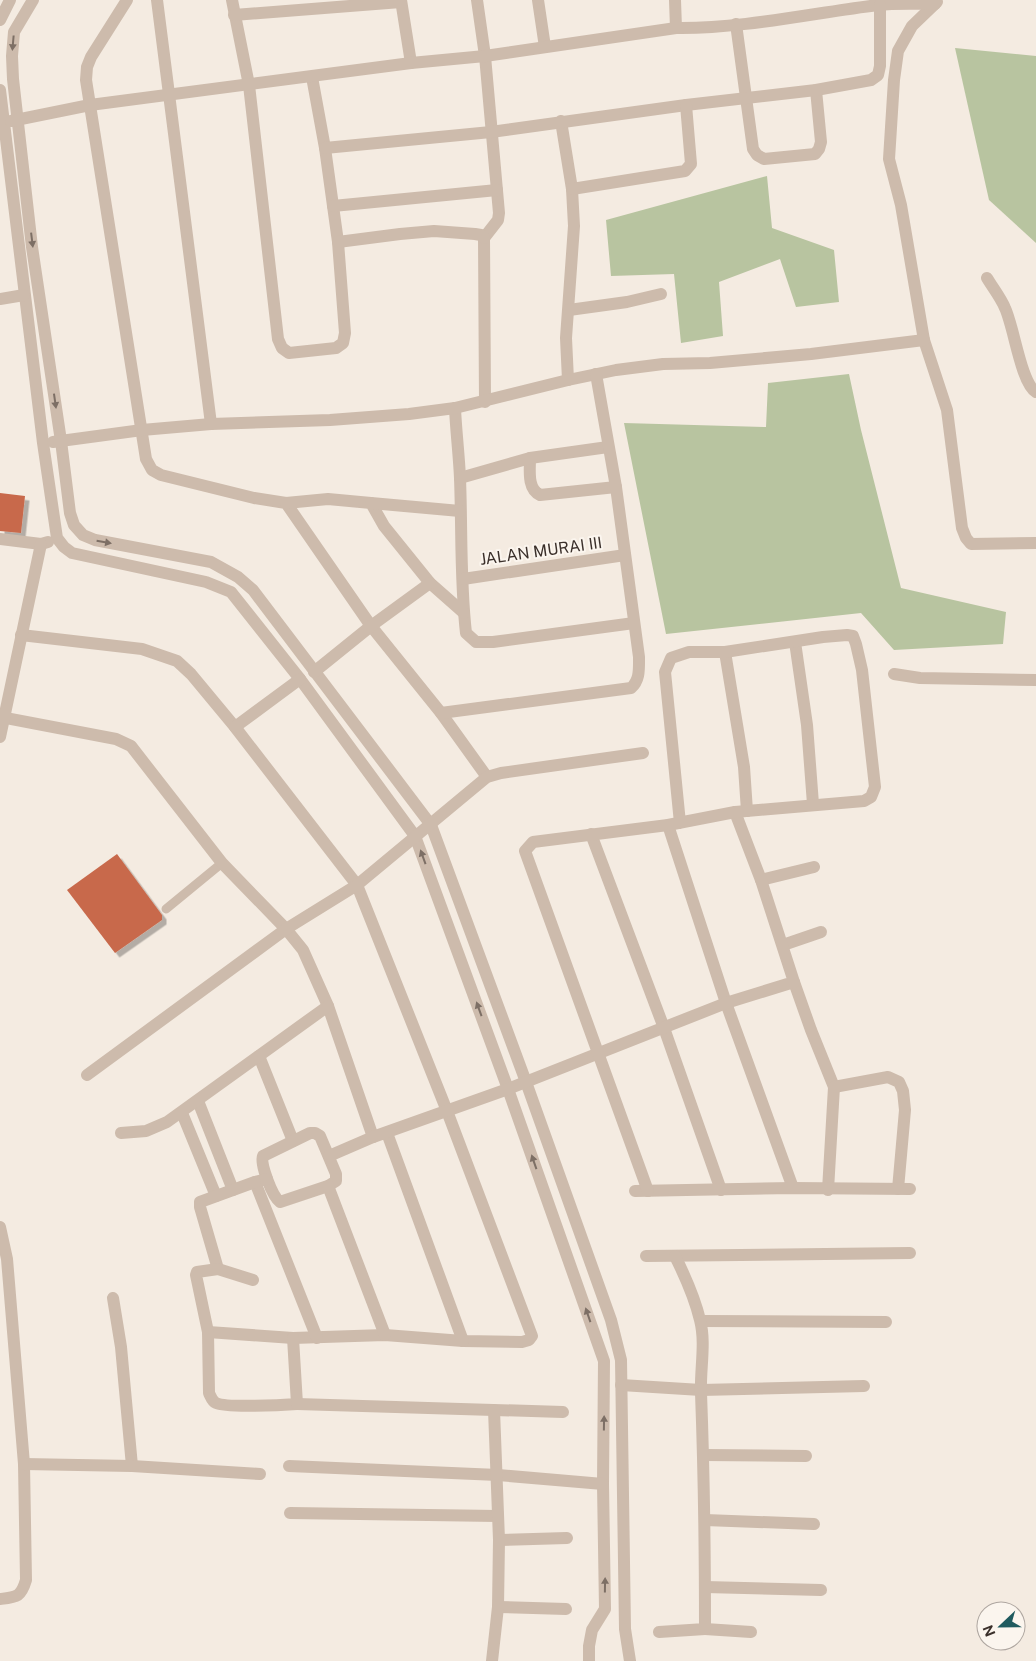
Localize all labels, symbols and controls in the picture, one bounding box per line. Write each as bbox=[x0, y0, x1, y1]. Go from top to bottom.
one-way arrow bbox=[9, 36, 17, 52]
one-way arrow bbox=[28, 232, 36, 248]
one-way arrow bbox=[51, 393, 59, 409]
street label: JALAN MURAI III bbox=[479, 533, 603, 569]
one-way arrow bbox=[97, 539, 113, 547]
one-way arrow bbox=[419, 849, 427, 864]
one-way arrow bbox=[475, 1002, 482, 1017]
one-way arrow bbox=[530, 1154, 538, 1169]
one-way arrow bbox=[584, 1308, 591, 1323]
one-way arrow bbox=[600, 1415, 608, 1431]
one-way arrow bbox=[601, 1577, 609, 1593]
north arrow bbox=[976, 1601, 1026, 1651]
text: N bbox=[979, 1623, 998, 1639]

